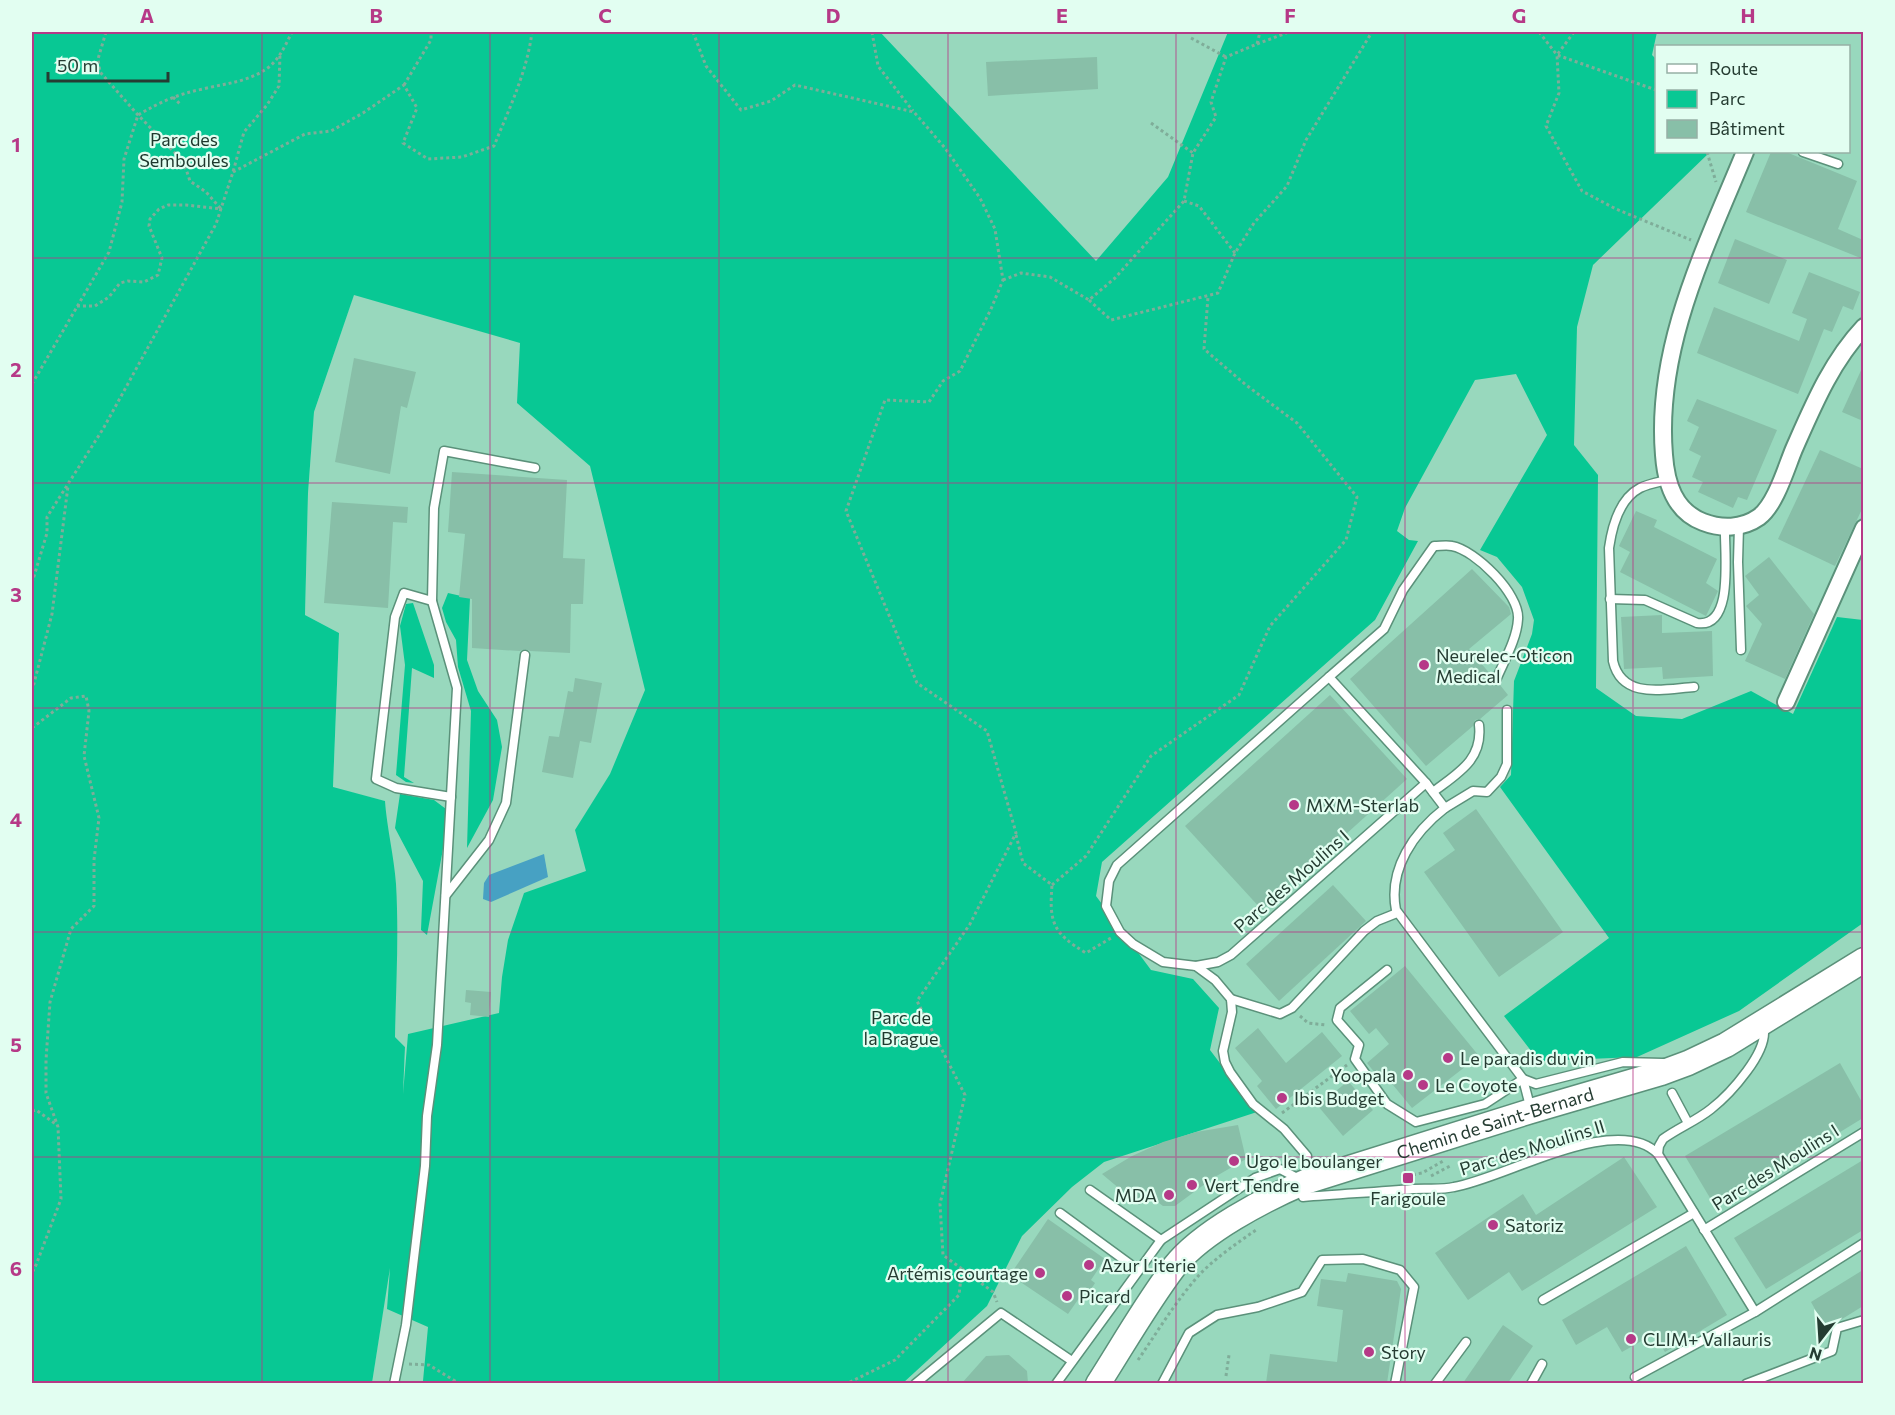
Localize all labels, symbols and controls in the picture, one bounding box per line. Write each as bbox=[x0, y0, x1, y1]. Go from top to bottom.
text: A bbox=[140, 3, 154, 27]
text: B bbox=[369, 3, 383, 27]
text: C bbox=[598, 3, 612, 27]
text: D bbox=[826, 3, 840, 27]
text: E bbox=[1056, 3, 1068, 27]
text: F bbox=[1284, 3, 1296, 27]
text: G bbox=[1512, 3, 1526, 27]
text: H bbox=[1741, 3, 1756, 27]
scale bar bbox=[48, 45, 168, 83]
legend bbox=[1655, 45, 1850, 153]
text: 50 m bbox=[57, 54, 98, 76]
text: Route bbox=[1709, 57, 1758, 79]
text: Parc bbox=[1709, 87, 1746, 109]
text: Bâtiment bbox=[1709, 117, 1785, 139]
park label: Parc des Semboules bbox=[139, 128, 229, 171]
text: 1 bbox=[11, 132, 21, 156]
text: 2 bbox=[10, 357, 22, 381]
text: 3 bbox=[10, 582, 22, 606]
place label: Neurelec-Oticon Medical bbox=[1436, 644, 1573, 687]
marker: Neurelec-Oticon Medical bbox=[1417, 658, 1431, 672]
place label: MXM-Sterlab bbox=[1306, 794, 1419, 816]
marker: MXM-Sterlab bbox=[1287, 798, 1301, 812]
text: 4 bbox=[10, 807, 22, 831]
street label: Parc des Moulins I bbox=[1229, 825, 1353, 937]
park label: Parc de la Brague bbox=[864, 1006, 938, 1049]
text: 5 bbox=[10, 1032, 22, 1056]
place label: Le paradis du vin bbox=[1460, 1047, 1594, 1069]
marker: Le paradis du vin bbox=[1441, 1051, 1455, 1065]
place label: Yoopala bbox=[1330, 1064, 1396, 1086]
marker: Yoopala bbox=[1401, 1068, 1415, 1082]
place label: Le Coyote bbox=[1435, 1074, 1517, 1096]
marker: Le Coyote bbox=[1416, 1078, 1430, 1092]
street label: Chemin de Saint-Bernard bbox=[1394, 1082, 1596, 1164]
place label: Ibis Budget bbox=[1294, 1087, 1384, 1109]
marker: Ibis Budget bbox=[1275, 1091, 1289, 1105]
street label: Parc des Moulins II bbox=[1457, 1114, 1607, 1180]
street label: Parc des Moulins I bbox=[1707, 1119, 1843, 1215]
place label: Ugo le boulanger bbox=[1246, 1150, 1382, 1172]
marker: Ugo le boulanger bbox=[1227, 1154, 1241, 1168]
marker: Farigoule bbox=[1401, 1171, 1415, 1185]
place label: Vert Tendre bbox=[1204, 1174, 1299, 1196]
marker: Vert Tendre bbox=[1185, 1178, 1199, 1192]
place label: MDA bbox=[1115, 1184, 1157, 1206]
place label: Farigoule bbox=[1370, 1187, 1446, 1209]
marker: MDA bbox=[1162, 1188, 1176, 1202]
place label: Satoriz bbox=[1505, 1214, 1564, 1236]
marker: Satoriz bbox=[1486, 1218, 1500, 1232]
place label: Azur Literie bbox=[1101, 1254, 1196, 1276]
text: 6 bbox=[10, 1256, 22, 1280]
marker: Azur Literie bbox=[1082, 1258, 1096, 1272]
place label: Artémis courtage bbox=[887, 1262, 1028, 1284]
marker: Artémis courtage bbox=[1033, 1266, 1047, 1280]
place label: Picard bbox=[1079, 1285, 1131, 1307]
marker: Picard bbox=[1060, 1289, 1074, 1303]
north arrow bbox=[1790, 1310, 1850, 1370]
place label: CLIM+ Vallauris bbox=[1643, 1328, 1771, 1350]
marker: CLIM+ Vallauris bbox=[1624, 1332, 1638, 1346]
place label: Story bbox=[1381, 1341, 1426, 1363]
text: N bbox=[1807, 1344, 1824, 1366]
marker: Story bbox=[1362, 1345, 1376, 1359]

